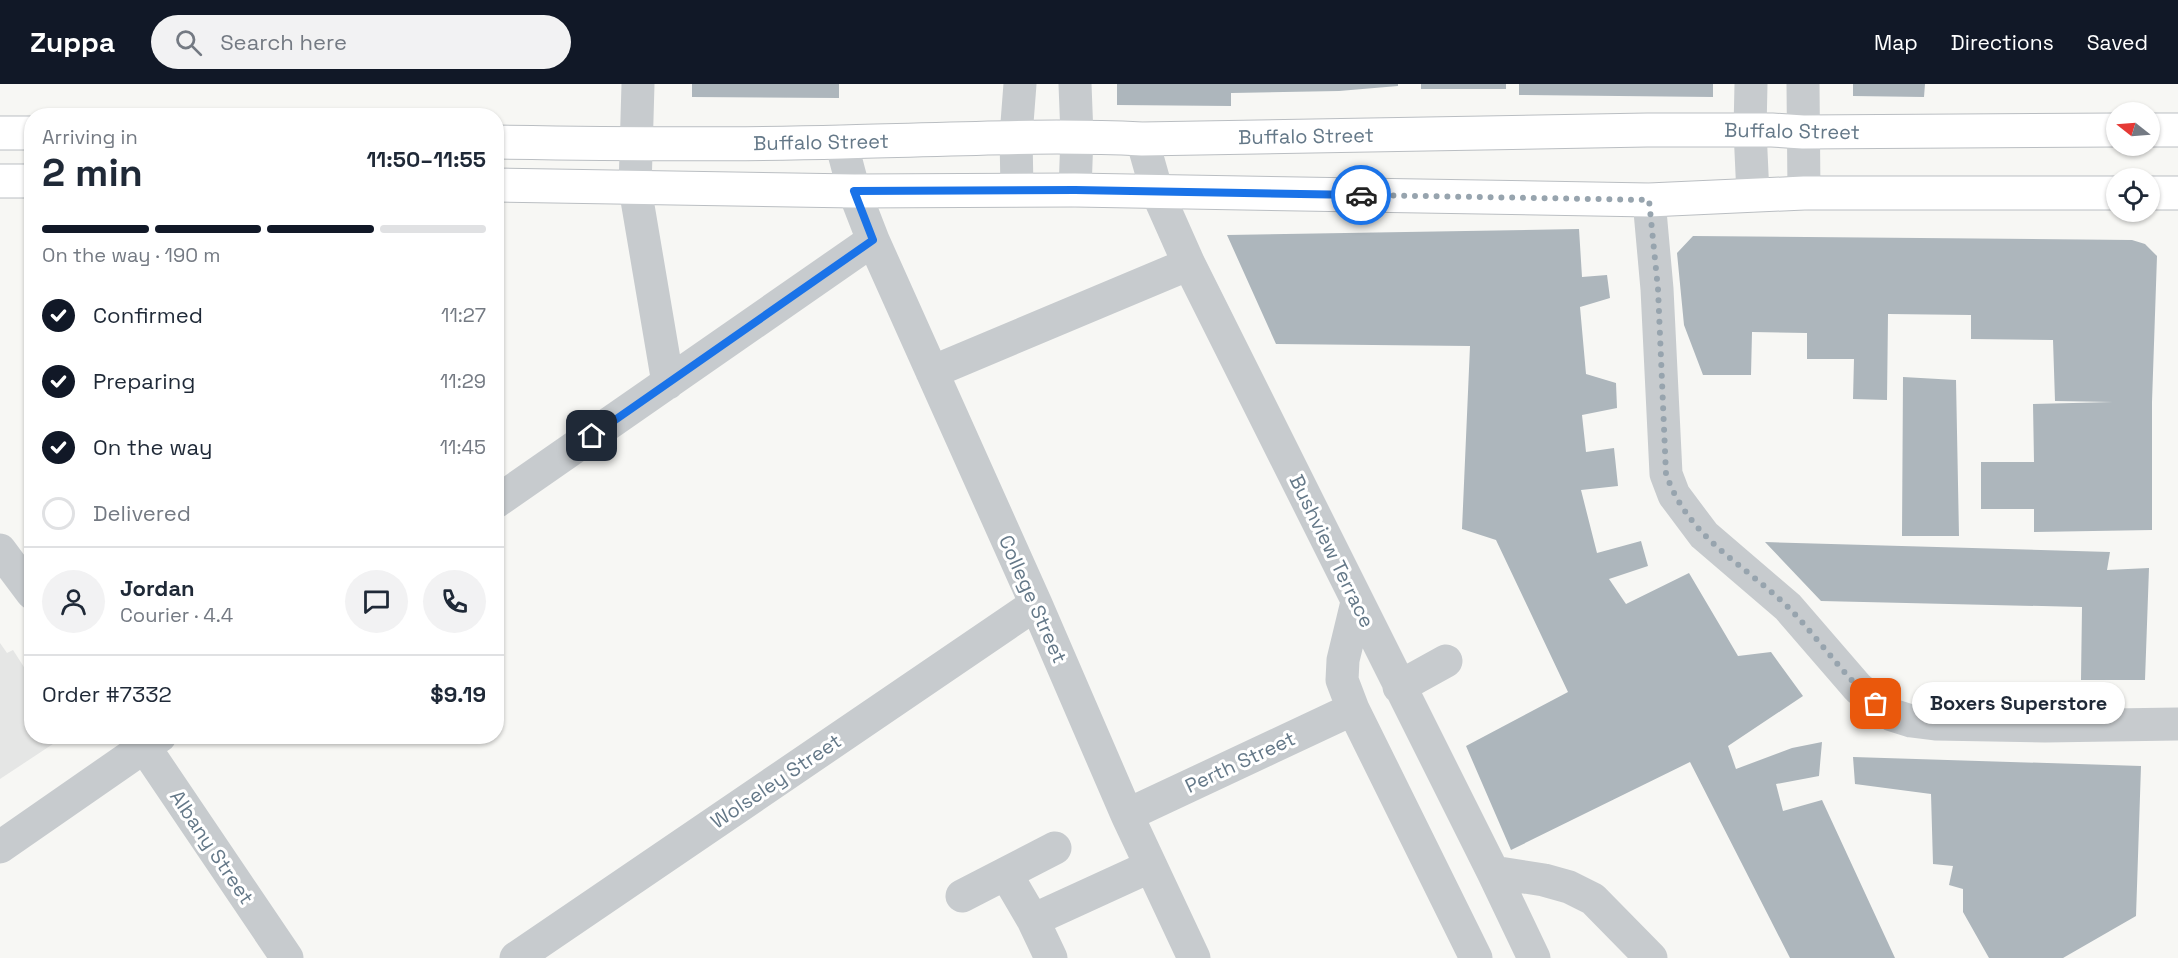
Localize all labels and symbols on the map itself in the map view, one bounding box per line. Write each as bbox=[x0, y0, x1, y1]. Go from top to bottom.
north arrow bbox=[2106, 102, 2160, 156]
street label: Buffalo Street bbox=[1724, 117, 1860, 145]
street label: Buffalo Street bbox=[1238, 122, 1374, 150]
street label: Buffalo Street bbox=[753, 128, 889, 156]
courier bbox=[1331, 165, 1391, 225]
pin bbox=[566, 410, 617, 461]
street label: Bushview Terrace bbox=[1284, 470, 1380, 632]
street label: College Street bbox=[993, 531, 1073, 667]
pin bbox=[1850, 678, 1901, 729]
callout: Boxers Superstore bbox=[1912, 683, 2125, 725]
street label: Perth Street bbox=[1181, 725, 1299, 799]
street label: Wolseley Street bbox=[706, 728, 846, 834]
street label: Albany Street bbox=[164, 785, 260, 909]

